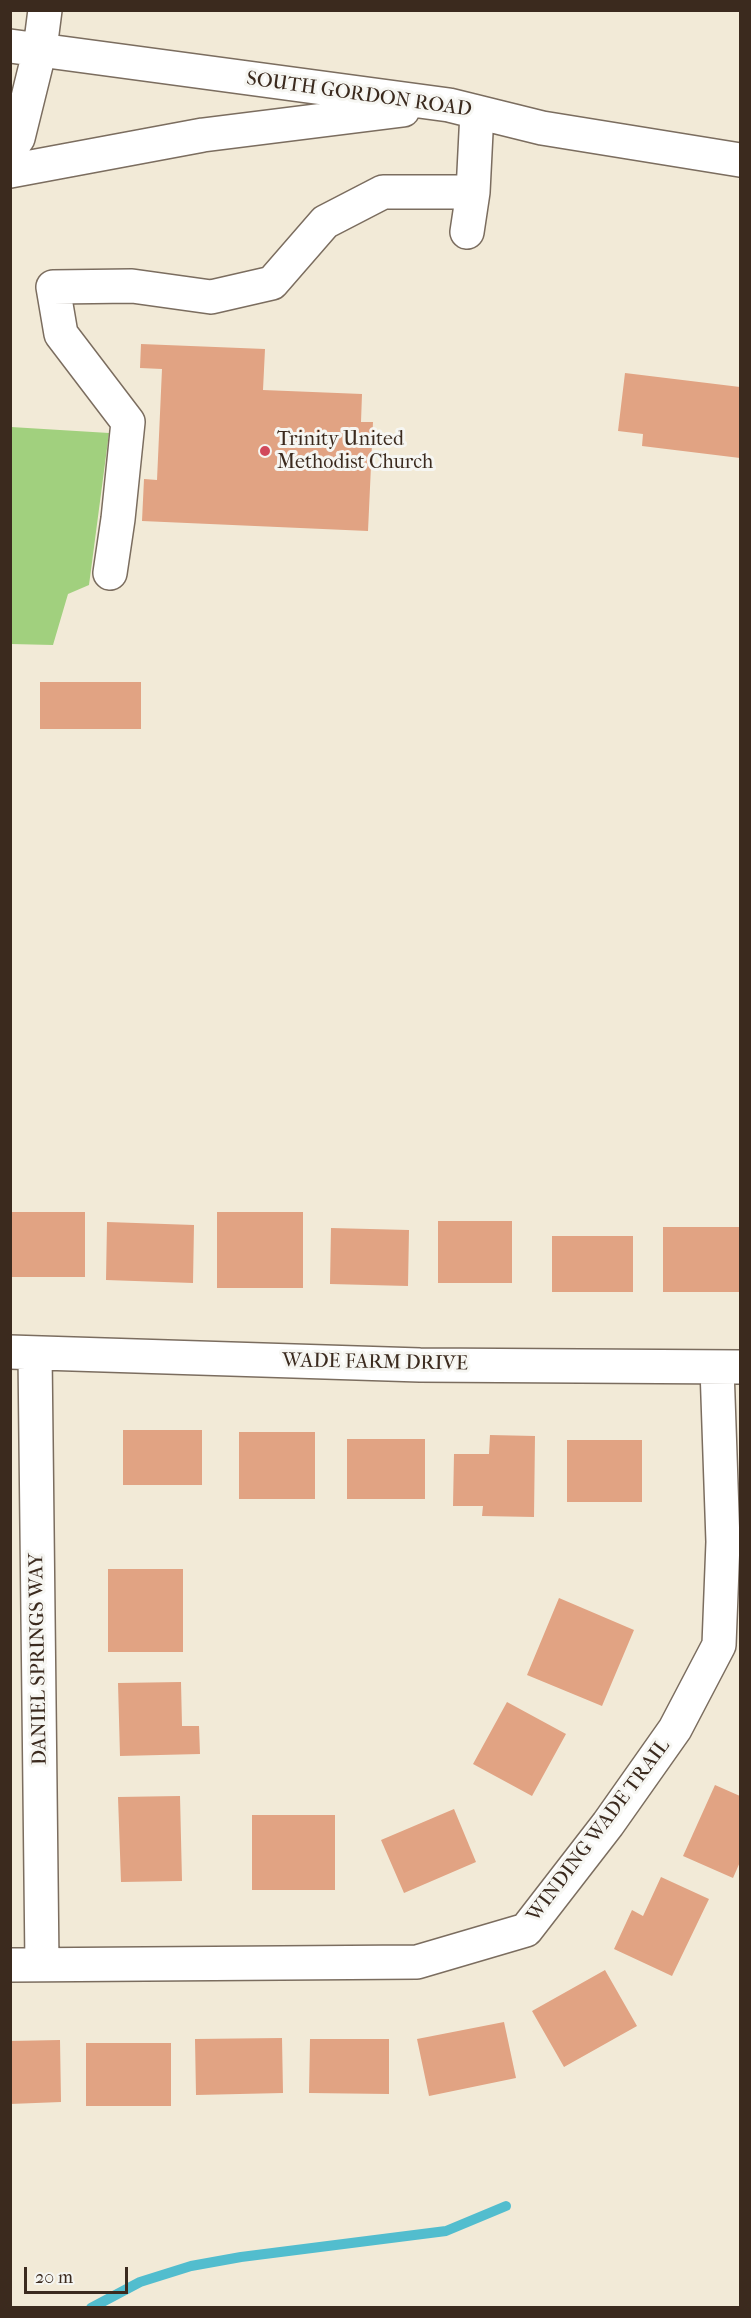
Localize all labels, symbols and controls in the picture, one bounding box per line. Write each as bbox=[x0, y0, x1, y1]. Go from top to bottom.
street label: SOUTH GORDON ROAD bbox=[245, 67, 473, 123]
place label: Trinity United Methodist Church bbox=[277, 428, 433, 475]
marker: Trinity United Methodist Church bbox=[258, 444, 272, 458]
street label: WADE FARM DRIVE bbox=[282, 1349, 468, 1377]
street label: DANIEL SPRINGS WAY bbox=[25, 1553, 53, 1765]
street label: WINDING WADE TRAIL bbox=[522, 1735, 676, 1927]
scale bar bbox=[27, 2255, 130, 2293]
text: 20 m bbox=[35, 2267, 73, 2288]

